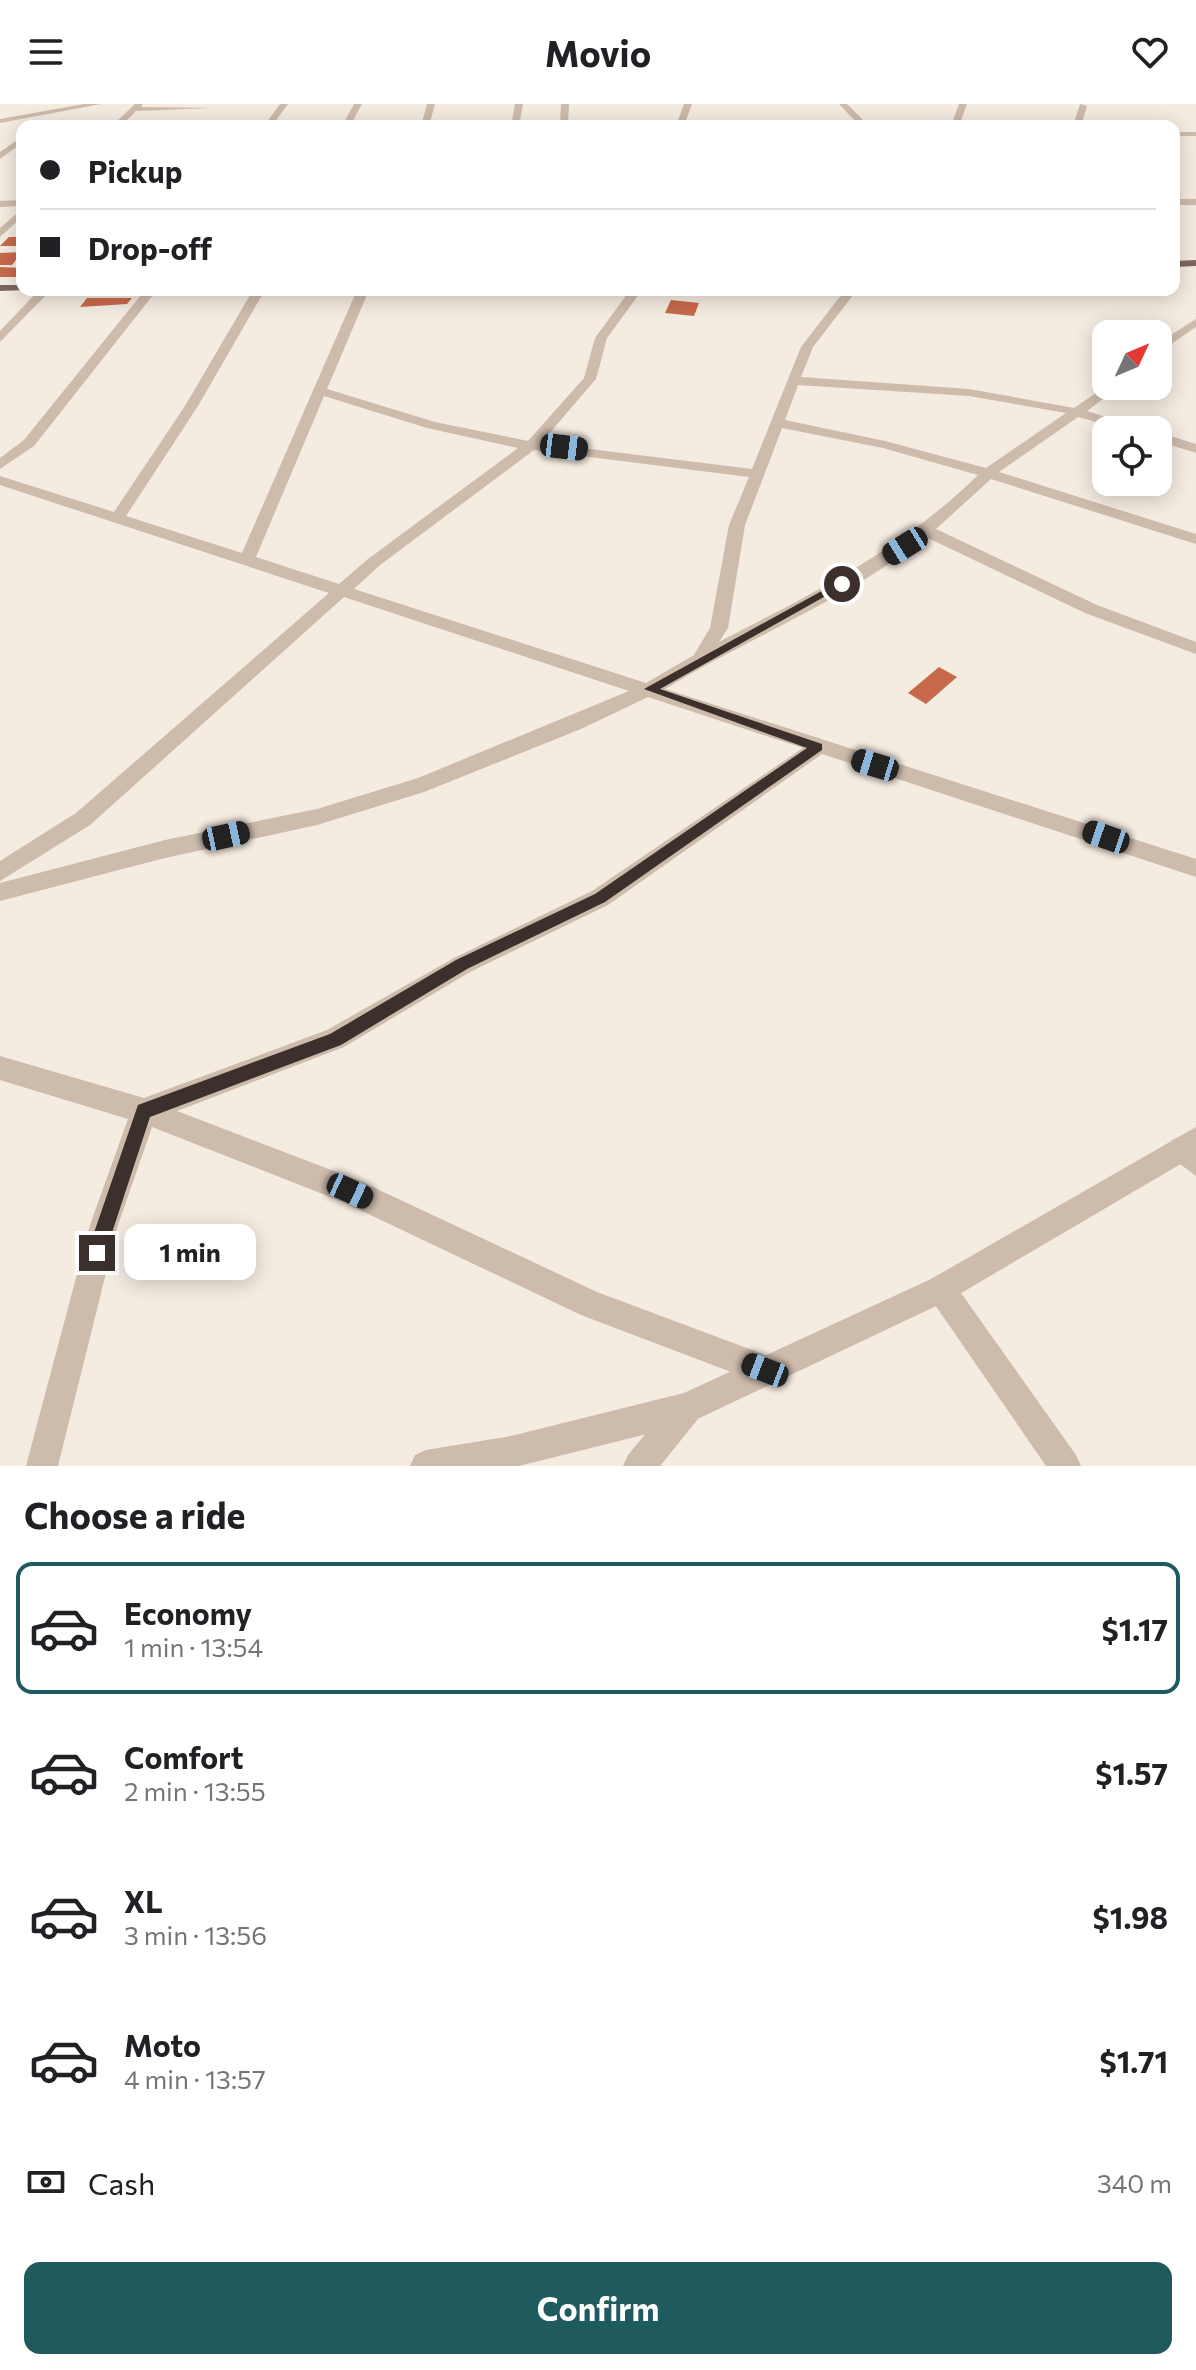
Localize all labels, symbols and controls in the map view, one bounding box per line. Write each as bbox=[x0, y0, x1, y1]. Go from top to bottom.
icon: menu bbox=[24, 30, 68, 74]
text: Movio bbox=[545, 30, 651, 74]
icon: heart bbox=[1128, 30, 1172, 74]
text: Pickup bbox=[88, 152, 182, 189]
text: Drop-off bbox=[88, 229, 212, 266]
north arrow bbox=[1092, 320, 1172, 400]
map controls bbox=[1092, 320, 1172, 496]
button: locate bbox=[1092, 416, 1172, 496]
car bbox=[539, 432, 589, 462]
car bbox=[878, 523, 932, 569]
route start bbox=[824, 566, 860, 602]
car bbox=[849, 747, 901, 783]
car bbox=[1079, 818, 1133, 856]
car bbox=[200, 819, 252, 853]
car bbox=[323, 1170, 377, 1212]
callout: 1 min bbox=[125, 1225, 257, 1281]
route end bbox=[79, 1235, 115, 1271]
text: 1 min bbox=[159, 1236, 221, 1267]
car bbox=[738, 1350, 792, 1390]
text: Choose a ride bbox=[24, 1492, 245, 1536]
icon: car bbox=[28, 1592, 100, 1664]
text: Economy bbox=[124, 1594, 252, 1631]
text: $1.17 bbox=[1101, 1610, 1168, 1647]
text: 1 min · 13:54 bbox=[124, 1631, 263, 1662]
icon: car bbox=[28, 1736, 100, 1808]
text: Comfort bbox=[124, 1738, 243, 1775]
text: $1.57 bbox=[1095, 1754, 1168, 1791]
text: 2 min · 13:55 bbox=[124, 1775, 266, 1806]
icon: car bbox=[28, 1880, 100, 1952]
text: XL bbox=[124, 1882, 163, 1919]
text: $1.98 bbox=[1093, 1898, 1168, 1935]
text: 3 min · 13:56 bbox=[124, 1919, 267, 1950]
icon: car bbox=[28, 2024, 100, 2096]
text: Moto bbox=[124, 2026, 201, 2063]
text: $1.71 bbox=[1099, 2042, 1168, 2079]
text: 4 min · 13:57 bbox=[124, 2063, 266, 2094]
icon: cash bbox=[24, 2160, 68, 2204]
text: Cash bbox=[88, 2164, 155, 2201]
text: 340 m bbox=[1097, 2167, 1172, 2198]
button: Confirm bbox=[24, 2262, 1172, 2354]

